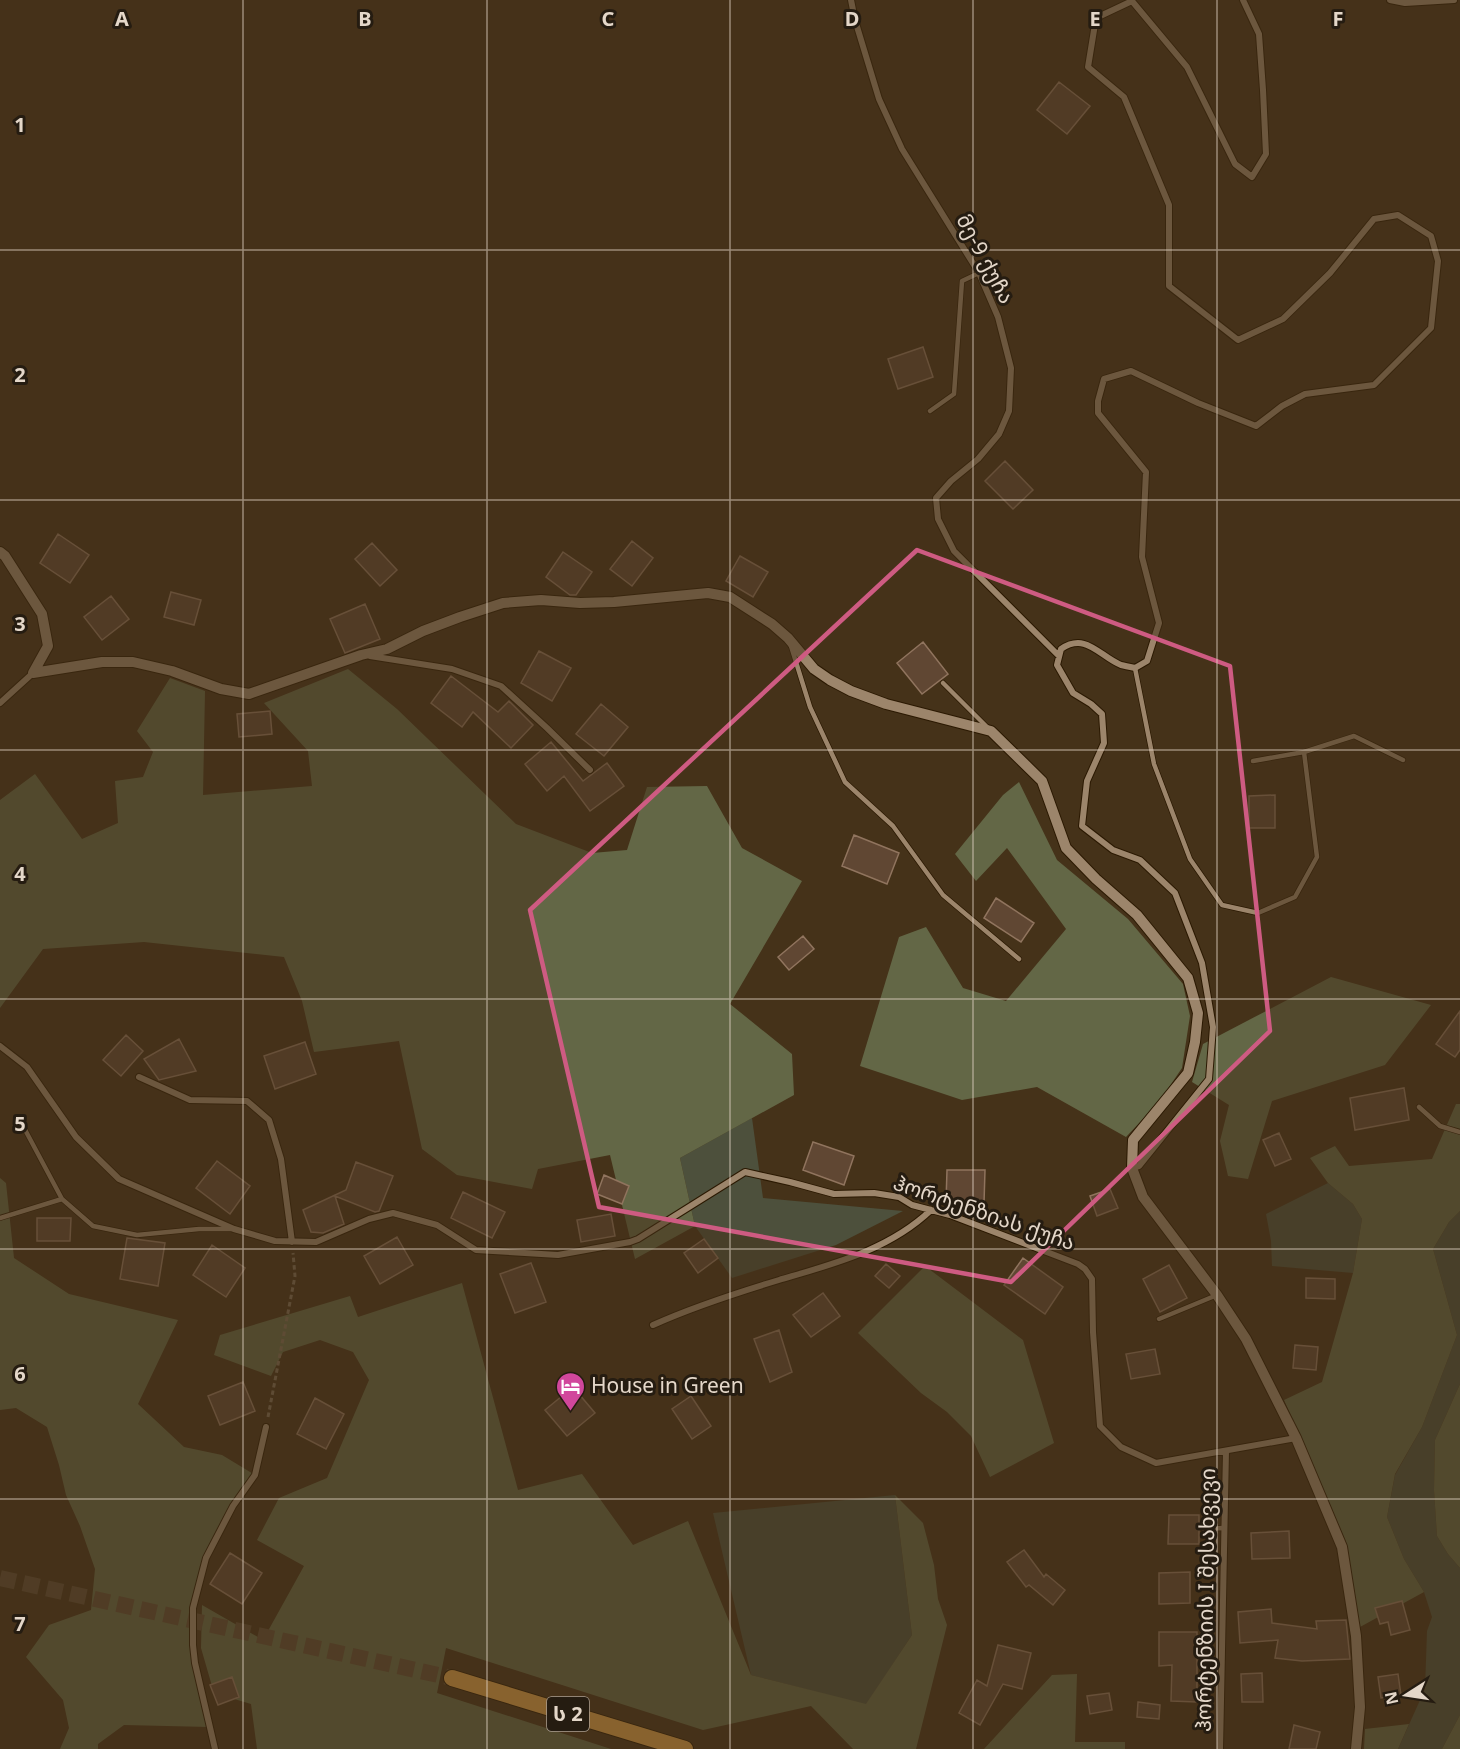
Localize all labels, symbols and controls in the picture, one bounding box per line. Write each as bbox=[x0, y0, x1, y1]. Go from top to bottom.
text: A bbox=[115, 5, 129, 32]
text: B bbox=[358, 5, 372, 32]
text: C bbox=[602, 5, 615, 32]
text: D bbox=[845, 5, 859, 32]
text: E bbox=[1089, 5, 1101, 32]
text: F bbox=[1333, 5, 1343, 32]
text: 1 bbox=[14, 111, 26, 138]
street label: მე-9 ქუჩა bbox=[951, 209, 1021, 308]
text: 2 bbox=[14, 361, 26, 388]
text: 3 bbox=[14, 610, 26, 637]
text: 4 bbox=[14, 860, 26, 887]
text: 5 bbox=[14, 1110, 26, 1137]
street label: ჰორტენზიას ქუჩა bbox=[890, 1168, 1079, 1256]
text: 6 bbox=[14, 1360, 26, 1387]
hotel icon: House in Green bbox=[554, 1370, 586, 1412]
place label: House in Green bbox=[591, 1371, 744, 1399]
street label: ჰორტენზიის I შესახვევი bbox=[1189, 1468, 1221, 1732]
text: 7 bbox=[14, 1610, 26, 1637]
north arrow bbox=[1376, 1665, 1436, 1725]
text: N bbox=[1379, 1689, 1403, 1707]
road number: ს 2 bbox=[547, 1697, 589, 1731]

